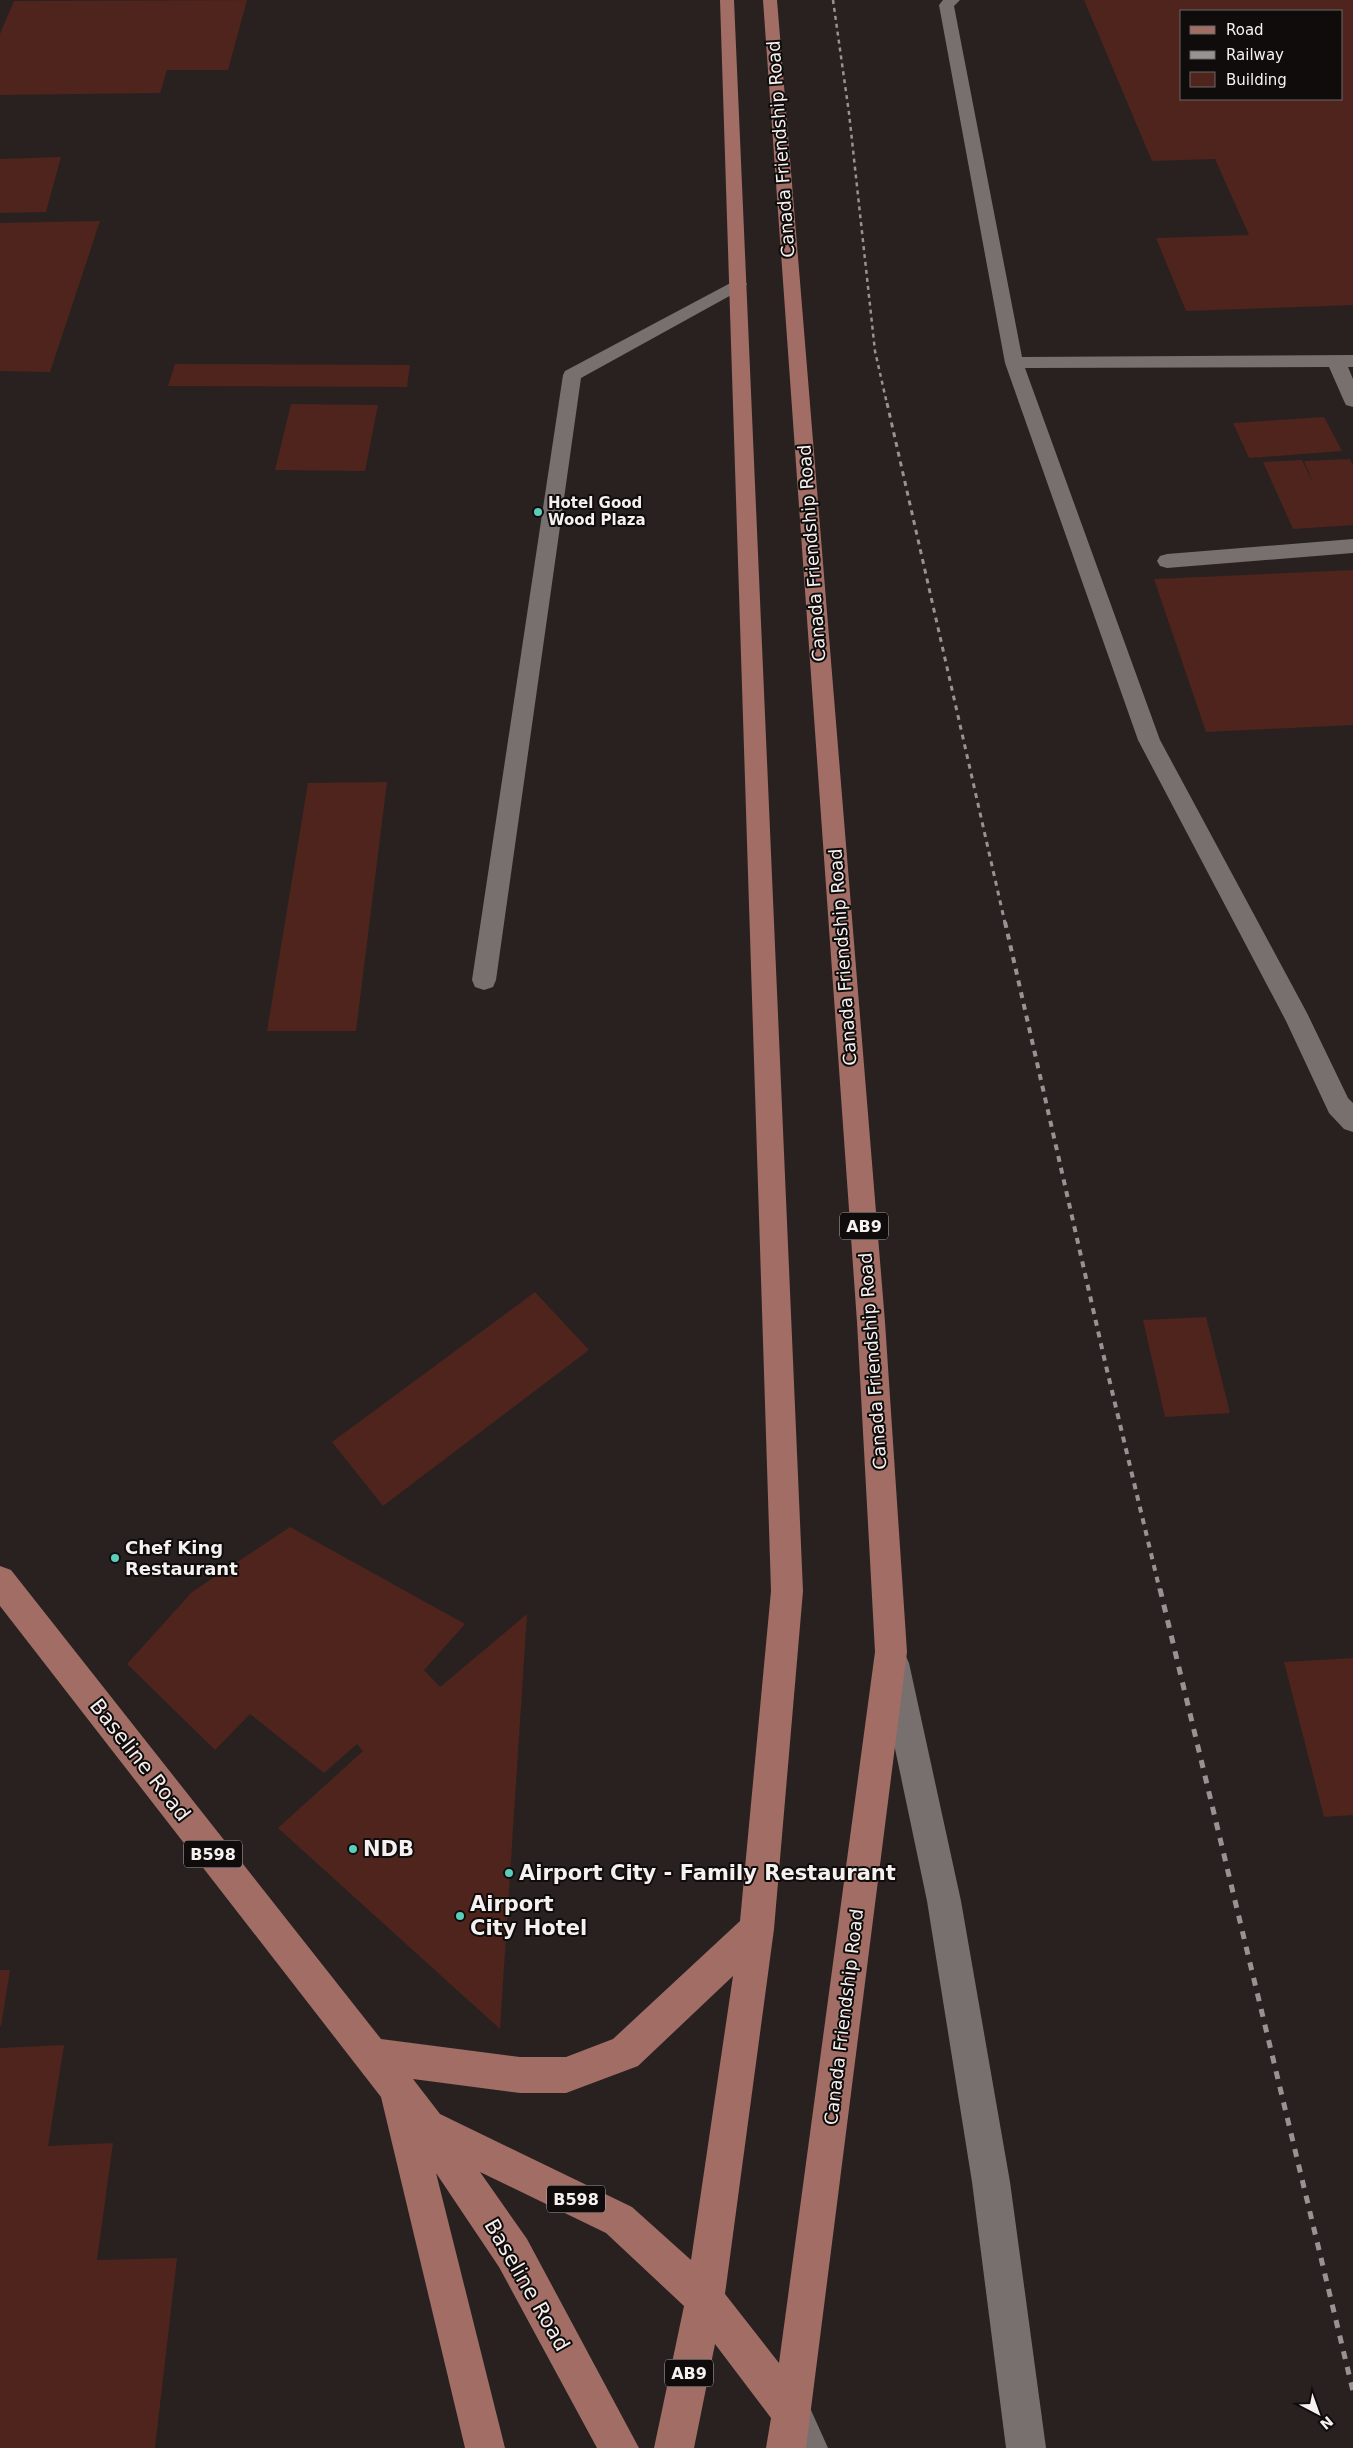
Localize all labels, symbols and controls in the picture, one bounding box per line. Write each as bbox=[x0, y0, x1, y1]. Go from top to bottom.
legend bbox=[1180, 10, 1343, 100]
text: Road bbox=[1226, 21, 1264, 39]
street label: Canada Friendship Road bbox=[762, 40, 799, 258]
text: Railway bbox=[1226, 46, 1284, 64]
text: Building bbox=[1226, 71, 1287, 89]
street label: Canada Friendship Road bbox=[793, 444, 830, 662]
place label: Hotel Good Wood Plaza bbox=[548, 494, 646, 529]
marker: Hotel Good Wood Plaza bbox=[532, 506, 544, 518]
street label: Canada Friendship Road bbox=[824, 848, 861, 1066]
road number: AB9 bbox=[840, 1212, 888, 1240]
street label: Canada Friendship Road bbox=[854, 1252, 891, 1470]
place label: Chef King Restaurant bbox=[125, 1537, 238, 1579]
marker: Chef King Restaurant bbox=[109, 1552, 121, 1564]
street label: Baseline Road bbox=[85, 1694, 195, 1826]
place label: NDB bbox=[363, 1837, 414, 1861]
road number: B598 bbox=[184, 1840, 242, 1868]
marker: NDB bbox=[347, 1843, 359, 1855]
place label: Airport City - Family Restaurant bbox=[519, 1861, 896, 1885]
marker: Airport City - Family Restaurant bbox=[503, 1867, 515, 1879]
place label: Airport City Hotel bbox=[470, 1892, 587, 1940]
street label: Canada Friendship Road bbox=[820, 1908, 867, 2126]
marker: Airport City Hotel bbox=[454, 1910, 466, 1922]
road number: B598 bbox=[547, 2186, 605, 2212]
street label: Baseline Road bbox=[480, 2215, 574, 2355]
road number: AB9 bbox=[665, 2360, 713, 2386]
north arrow bbox=[1293, 2388, 1343, 2438]
text: N bbox=[1317, 2413, 1336, 2433]

